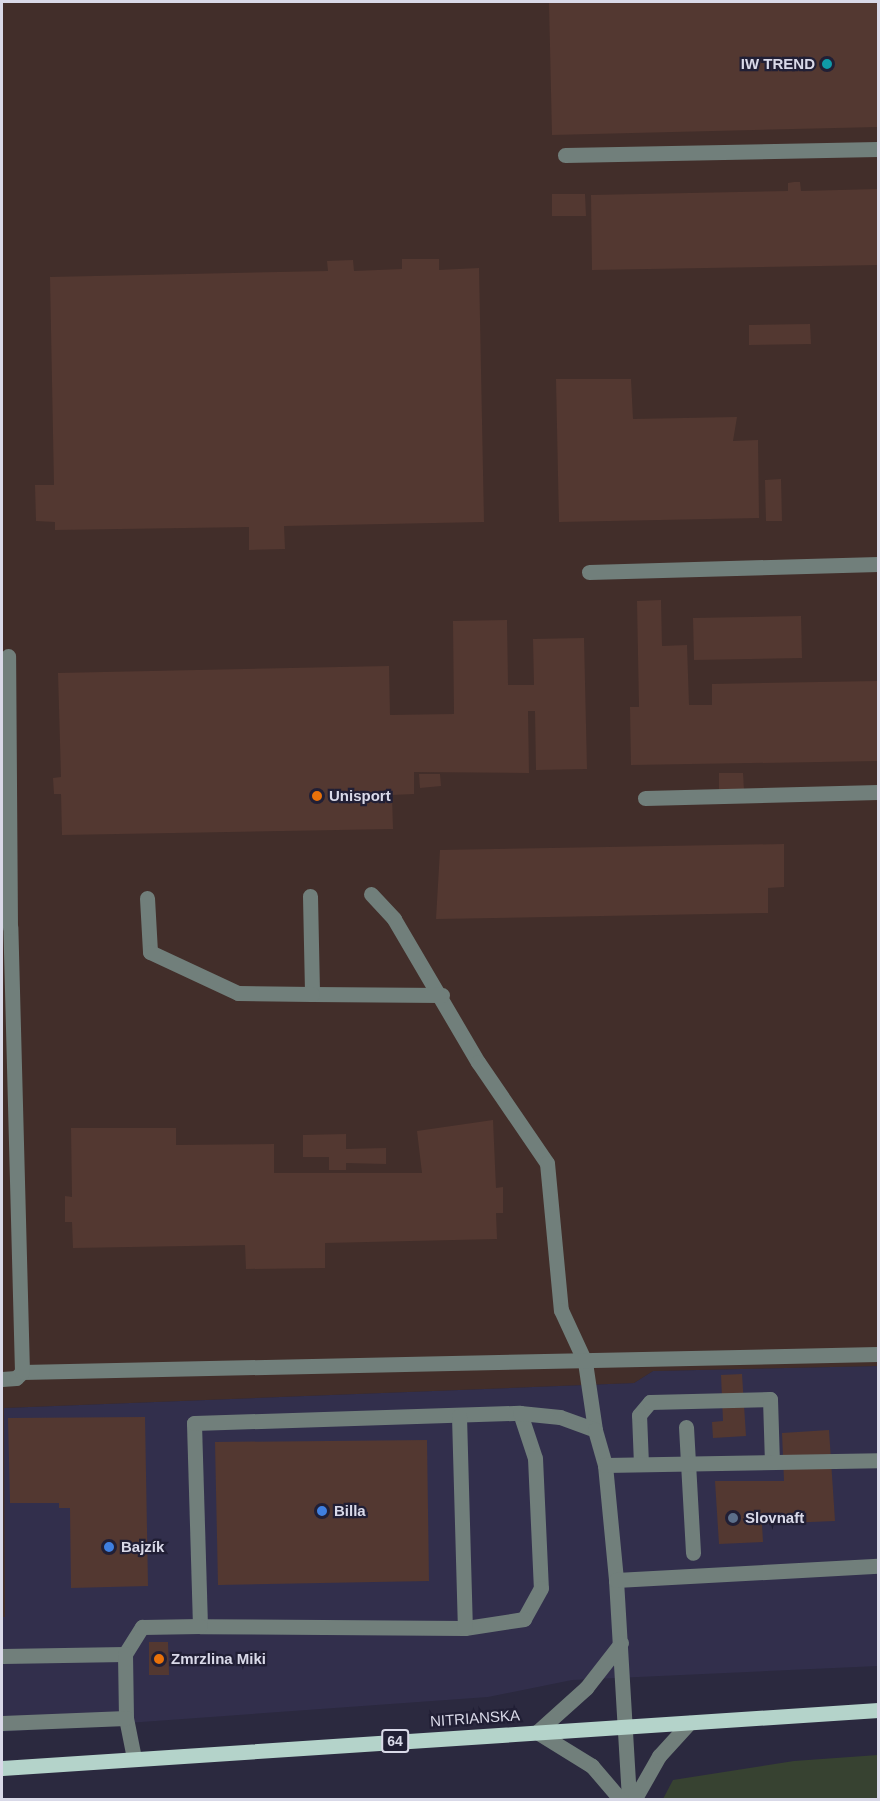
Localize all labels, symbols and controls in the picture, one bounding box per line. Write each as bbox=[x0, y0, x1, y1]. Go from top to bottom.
place label: IW TREND bbox=[741, 55, 815, 73]
marker: IW TREND bbox=[820, 57, 834, 71]
place label: Unisport bbox=[329, 787, 391, 805]
marker: Unisport bbox=[310, 789, 324, 803]
place label: Billa bbox=[334, 1502, 366, 1520]
marker: Billa bbox=[315, 1504, 329, 1518]
place label: Slovnaft bbox=[745, 1509, 804, 1527]
marker: Slovnaft bbox=[726, 1511, 740, 1525]
place label: Bajzík bbox=[121, 1538, 164, 1556]
marker: Bajzík bbox=[102, 1540, 116, 1554]
place label: Zmrzlina Miki bbox=[171, 1650, 266, 1668]
marker: Zmrzlina Miki bbox=[152, 1652, 166, 1666]
street label: NITRIANSKA bbox=[429, 1706, 521, 1730]
road number: 64 bbox=[380, 1730, 410, 1752]

